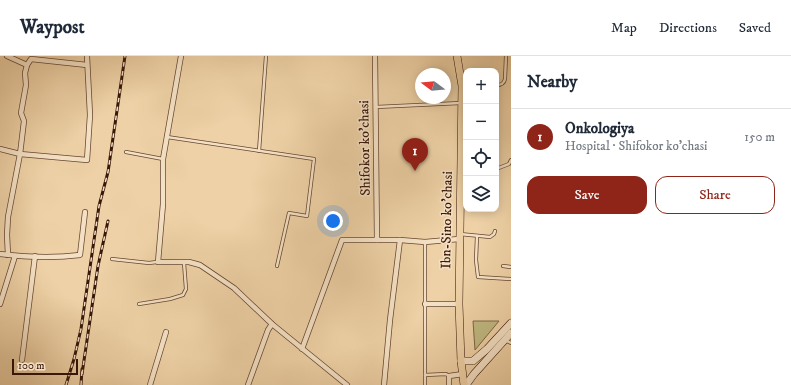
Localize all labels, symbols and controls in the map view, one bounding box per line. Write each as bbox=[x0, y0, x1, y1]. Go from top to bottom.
text: Waypost bbox=[20, 16, 84, 39]
text: Map bbox=[611, 19, 637, 37]
text: Directions bbox=[659, 19, 717, 37]
text: Saved bbox=[739, 19, 771, 37]
north arrow bbox=[415, 68, 451, 104]
map controls bbox=[463, 68, 499, 212]
button: + bbox=[463, 68, 499, 104]
text: Nearby bbox=[527, 71, 577, 93]
street label: Shifokor ko'chasi bbox=[355, 100, 375, 196]
button: − bbox=[463, 104, 499, 140]
text: Onkologiya bbox=[565, 119, 634, 138]
text: 1 bbox=[538, 129, 542, 145]
text: 150 m bbox=[744, 129, 775, 145]
pin: 1 bbox=[402, 138, 428, 171]
text: Hospital · Shifokor ko'chasi bbox=[565, 138, 707, 154]
button: locate bbox=[463, 140, 499, 176]
street label: Ibn-Sino ko'chasi bbox=[437, 171, 457, 269]
button: layers bbox=[463, 176, 499, 212]
button: Save bbox=[527, 176, 647, 214]
button: Share bbox=[655, 176, 775, 214]
your location bbox=[323, 211, 343, 231]
scale bar bbox=[12, 357, 78, 376]
text: 100 m bbox=[18, 359, 44, 373]

